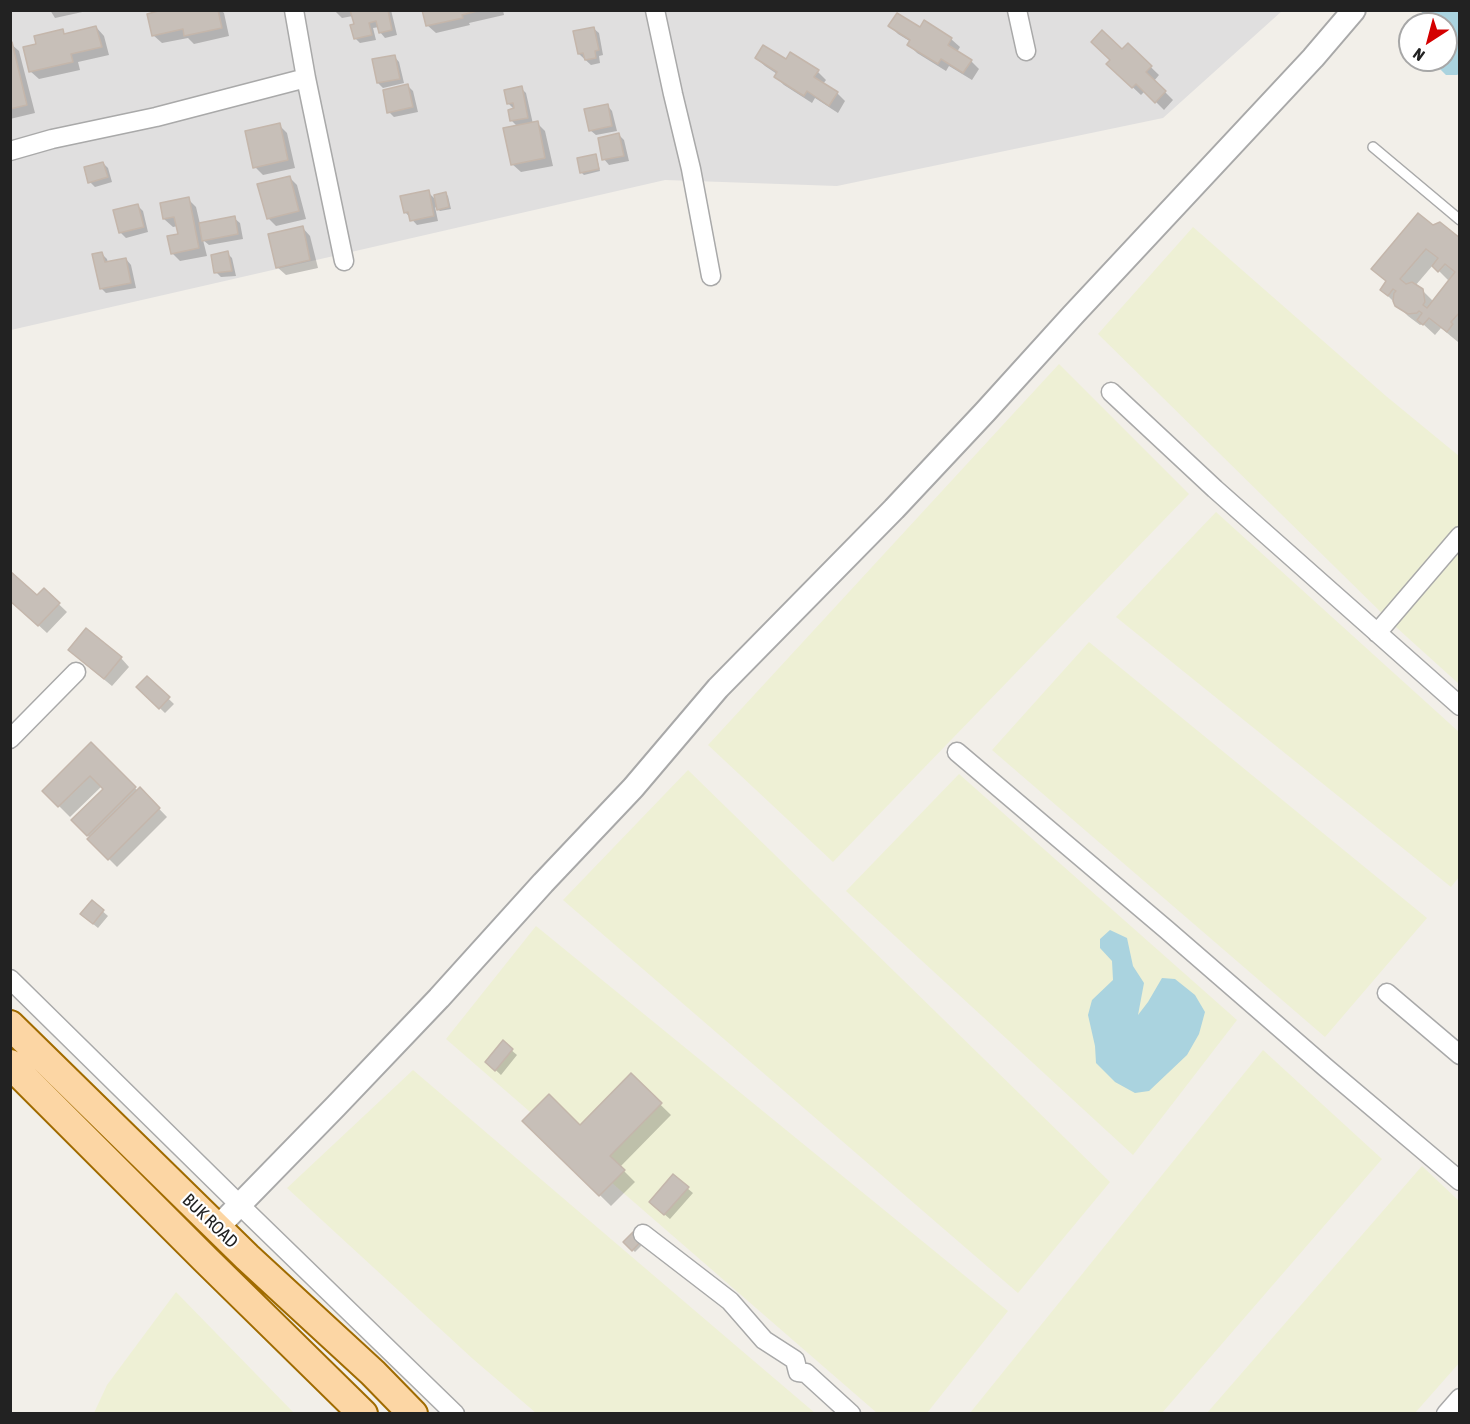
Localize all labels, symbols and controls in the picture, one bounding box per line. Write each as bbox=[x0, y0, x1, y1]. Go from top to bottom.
north arrow bbox=[1398, 12, 1458, 72]
text: N bbox=[1409, 45, 1428, 65]
street label: BUK ROAD bbox=[178, 1189, 242, 1253]

